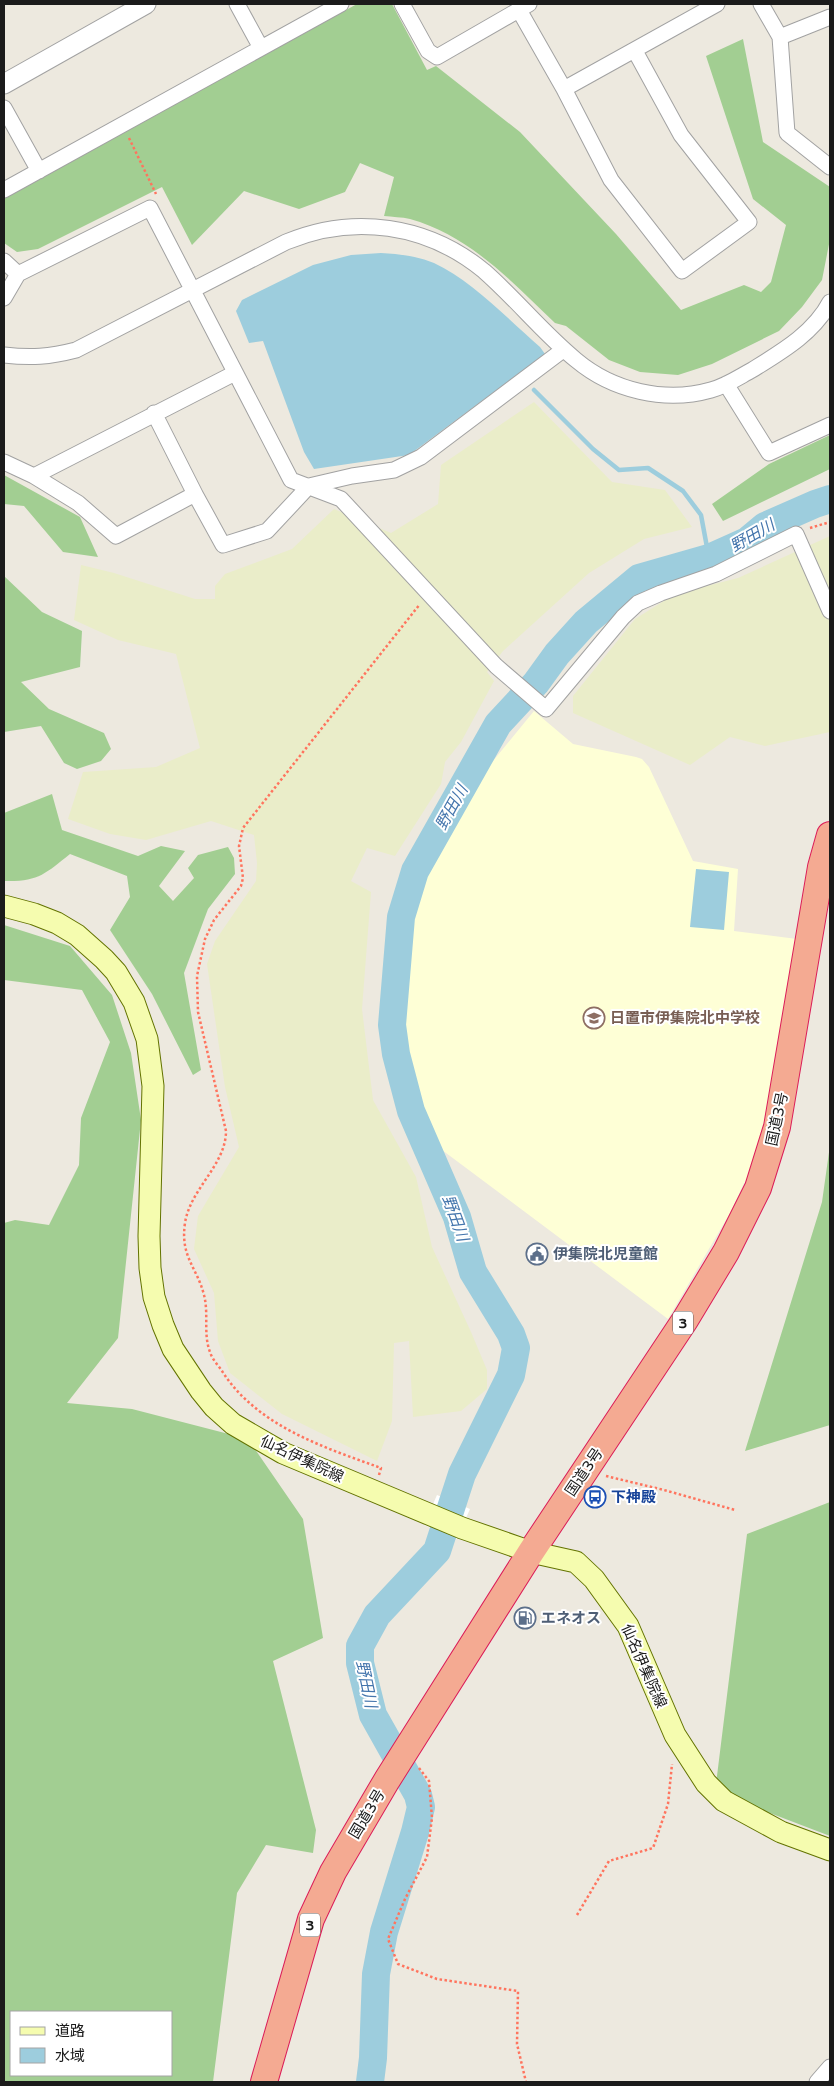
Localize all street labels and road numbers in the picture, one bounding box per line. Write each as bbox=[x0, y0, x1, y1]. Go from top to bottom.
street label: 国道3号 bbox=[763, 1091, 791, 1147]
road number: 3 bbox=[673, 1312, 693, 1335]
street label: 仙名伊集院線 bbox=[257, 1432, 347, 1486]
street label: 国道3号 bbox=[561, 1444, 607, 1500]
street label: 仙名伊集院線 bbox=[617, 1621, 671, 1711]
street label: 国道3号 bbox=[345, 1786, 389, 1842]
road number: 3 bbox=[300, 1914, 320, 1936]

